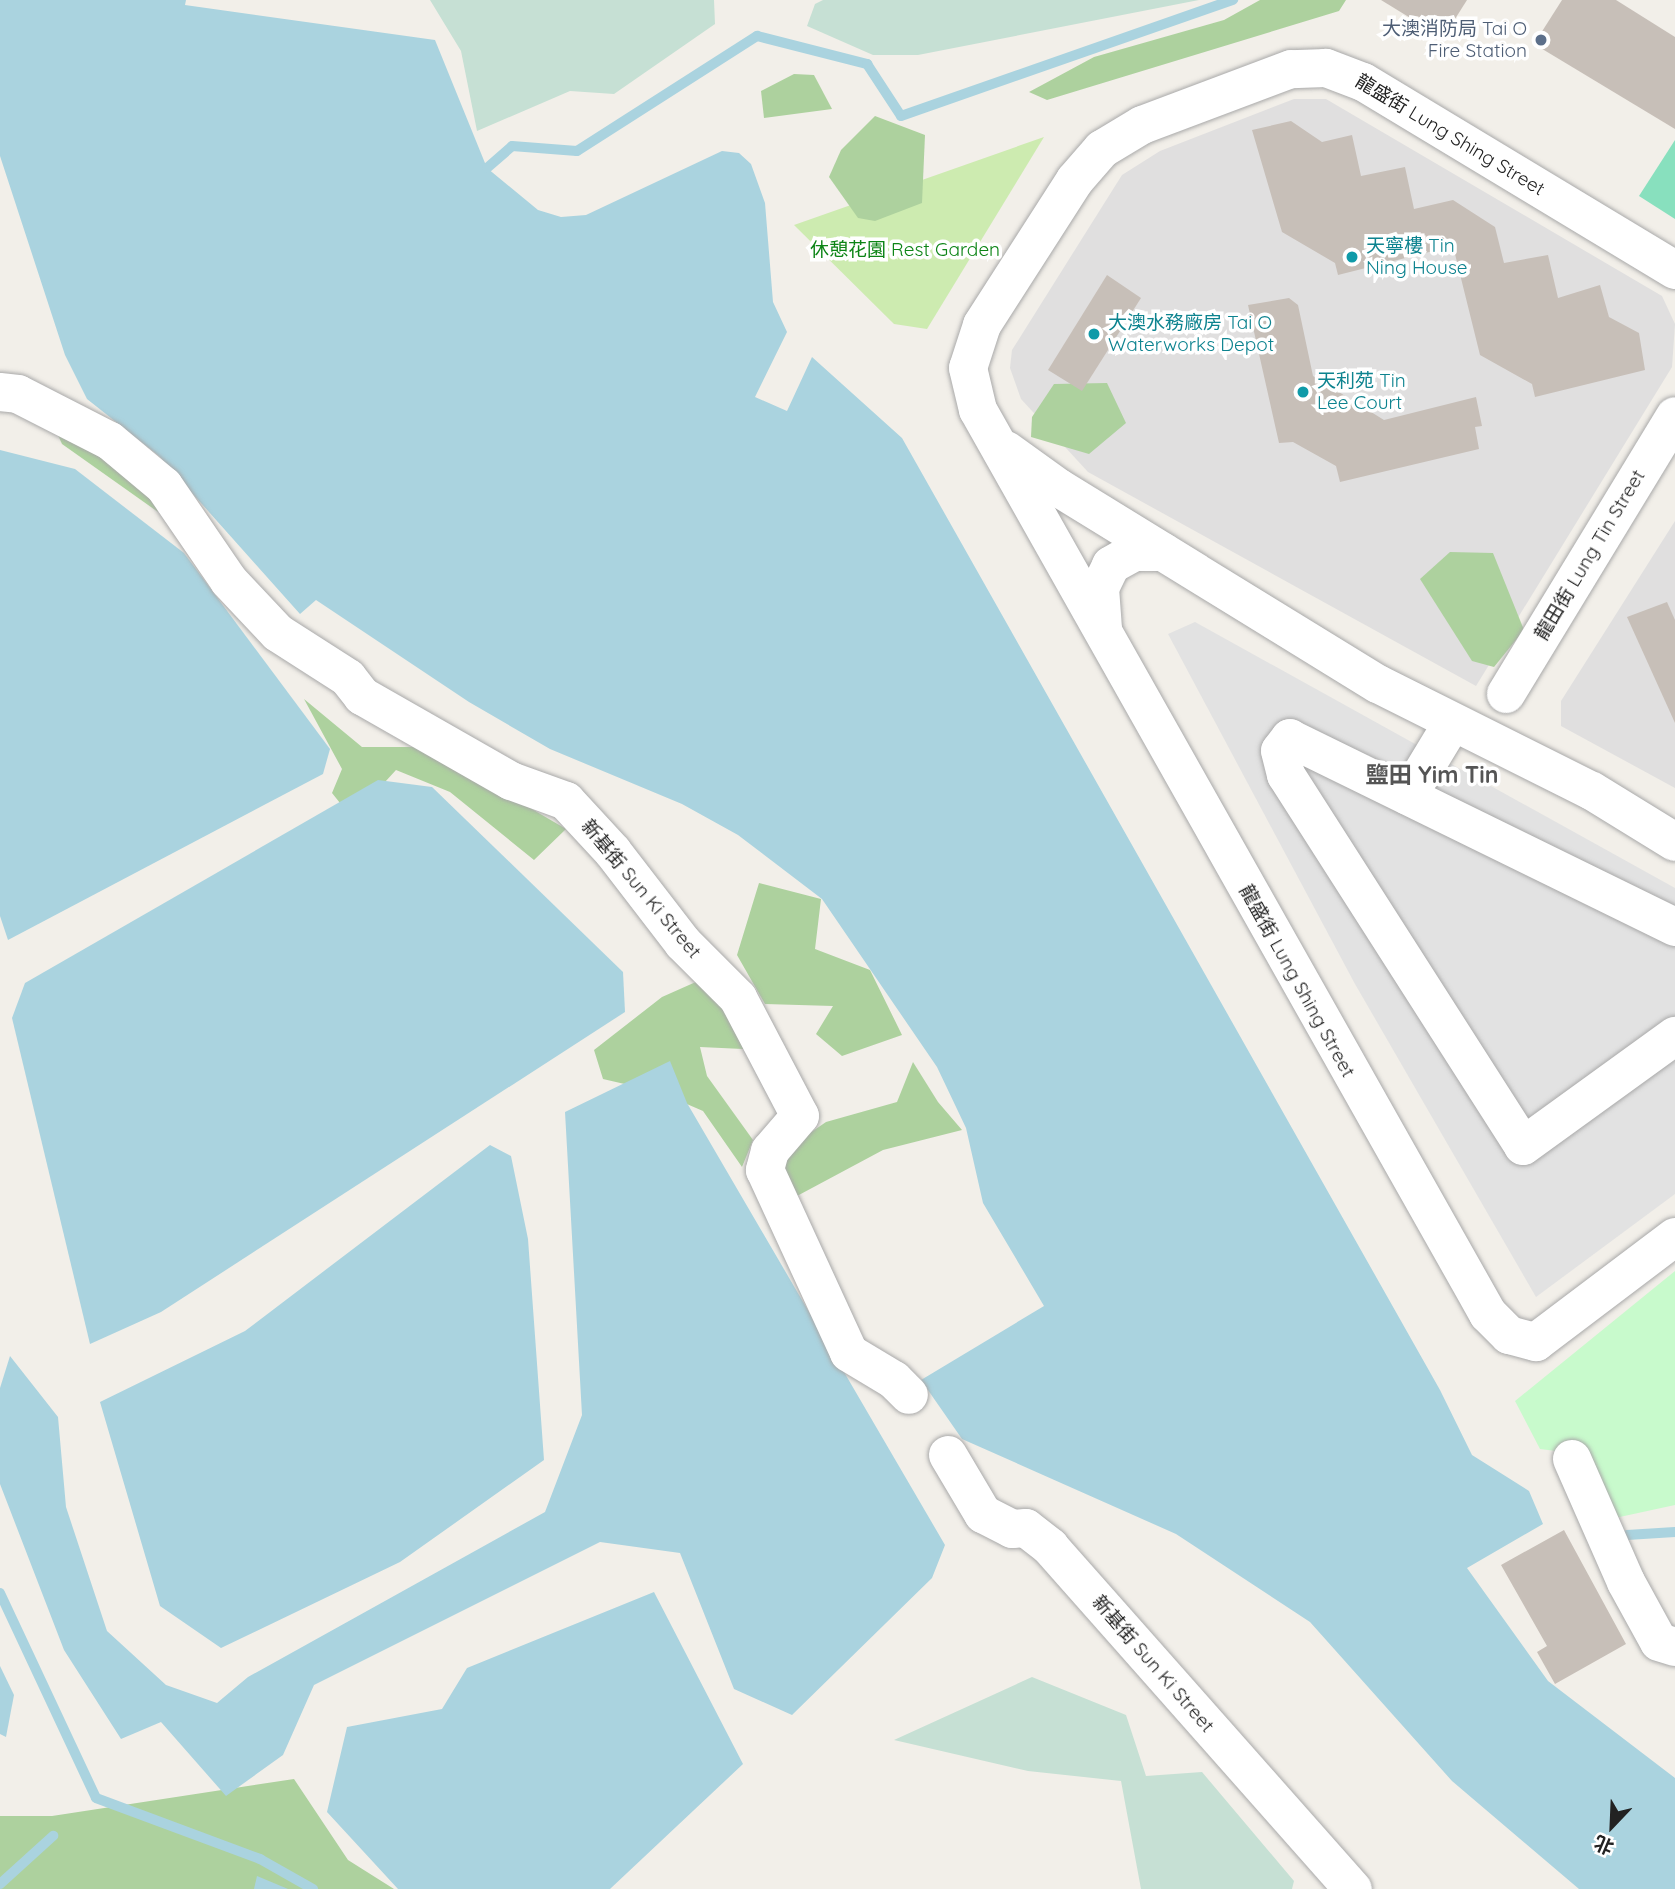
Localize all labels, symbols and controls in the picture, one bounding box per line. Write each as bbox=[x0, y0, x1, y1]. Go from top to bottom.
place label: 大澳消防局 Tai O Fire Station bbox=[1382, 18, 1527, 62]
marker: 大澳消防局 Tai O Fire Station bbox=[1533, 32, 1549, 48]
street label: 龍盛街 Lung Shing Street bbox=[1351, 69, 1549, 201]
place label: 天寧樓 Tin Ning House bbox=[1366, 235, 1468, 279]
park label: 休憩花園 Rest Garden bbox=[810, 239, 1000, 261]
marker: 天寧樓 Tin Ning House bbox=[1344, 249, 1360, 265]
place label: 大澳水務廠房 Tai O Waterworks Depot bbox=[1108, 312, 1274, 356]
marker: 大澳水務廠房 Tai O Waterworks Depot bbox=[1086, 326, 1102, 342]
place label: 天利苑 Tin Lee Court bbox=[1317, 370, 1406, 414]
marker: 天利苑 Tin Lee Court bbox=[1295, 384, 1311, 400]
street label: 龍田街 Lung Tin Street bbox=[1530, 466, 1650, 644]
district label: 鹽田 Yim Tin bbox=[1366, 761, 1498, 789]
street label: 新基街 Sun Ki Street bbox=[576, 815, 706, 963]
street label: 龍盛街 Lung Shing Street bbox=[1235, 881, 1359, 1081]
street label: 新基街 Sun Ki Street bbox=[1087, 1591, 1219, 1737]
north arrow bbox=[1577, 1791, 1647, 1861]
text: 北 bbox=[1590, 1831, 1617, 1860]

